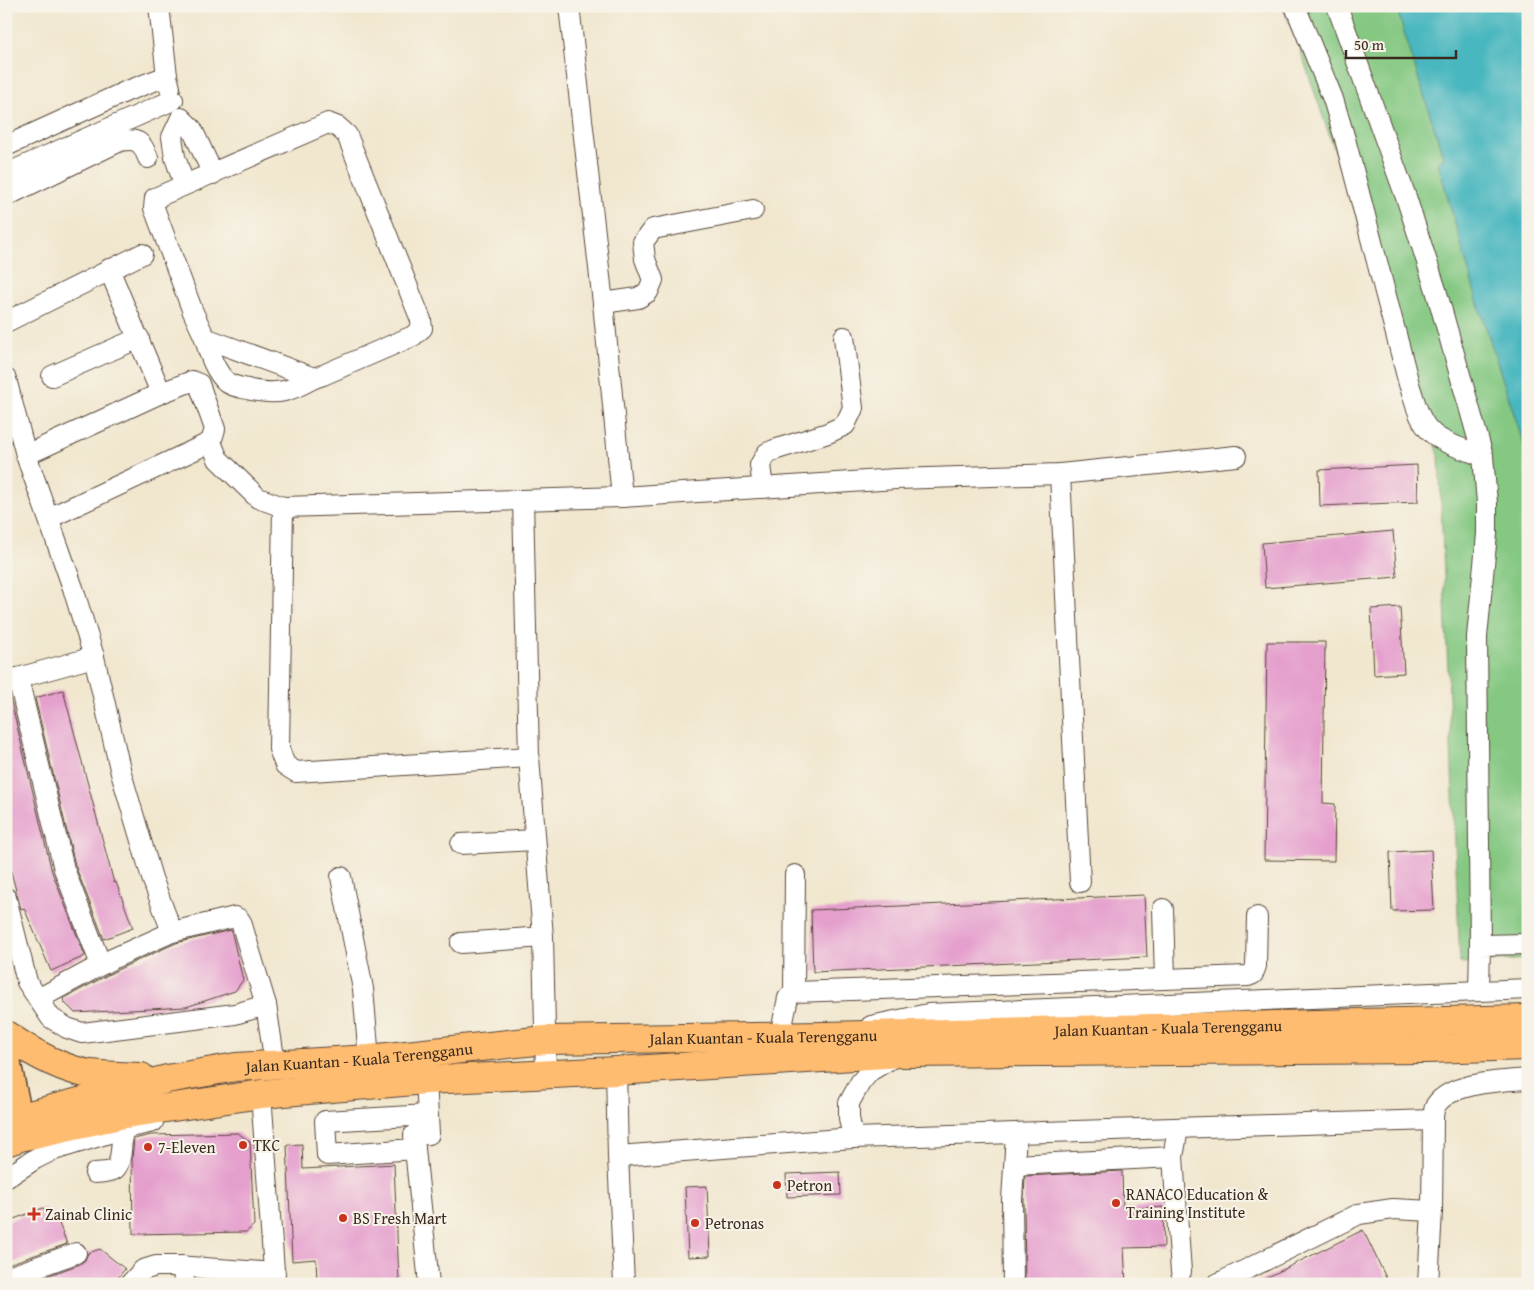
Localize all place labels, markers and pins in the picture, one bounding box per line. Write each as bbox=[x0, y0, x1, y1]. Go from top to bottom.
place label: TKC bbox=[253, 1133, 280, 1157]
place label: 7-Eleven bbox=[158, 1135, 215, 1159]
marker: TKC bbox=[237, 1139, 249, 1151]
marker: 7-Eleven bbox=[142, 1141, 154, 1153]
place label: Petron bbox=[787, 1173, 832, 1197]
marker: Petron bbox=[771, 1179, 783, 1191]
place label: RANACO Education & Training Institute bbox=[1126, 1182, 1269, 1224]
marker: RANACO Education & Training Institute bbox=[1110, 1197, 1122, 1209]
place label: Zainab Clinic bbox=[45, 1202, 132, 1226]
place label: BS Fresh Mart bbox=[353, 1206, 447, 1230]
marker: Zainab Clinic bbox=[27, 1207, 41, 1221]
place label: Petronas bbox=[705, 1211, 764, 1235]
marker: BS Fresh Mart bbox=[337, 1212, 349, 1224]
marker: Petronas bbox=[689, 1217, 701, 1229]

